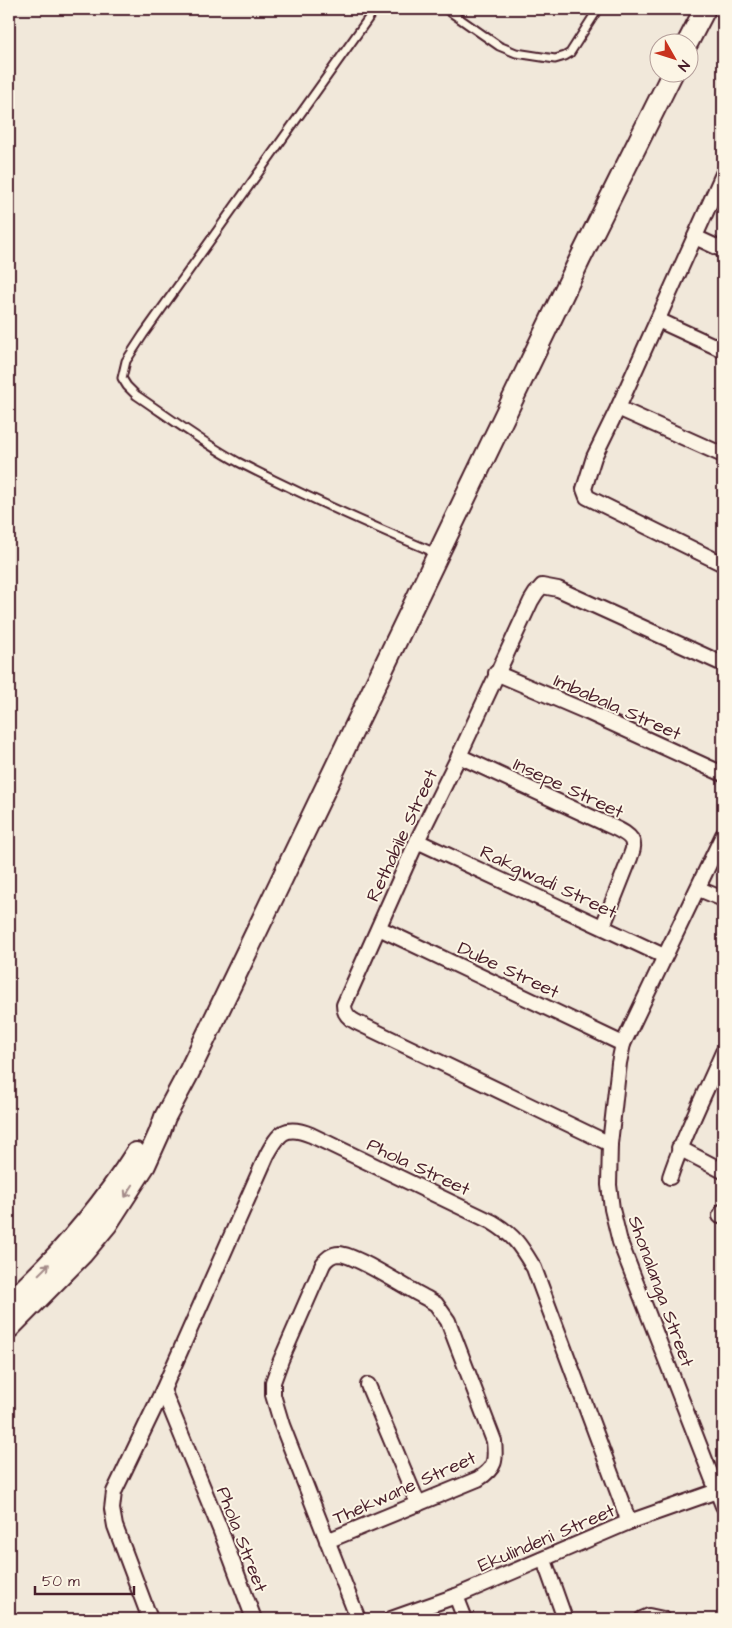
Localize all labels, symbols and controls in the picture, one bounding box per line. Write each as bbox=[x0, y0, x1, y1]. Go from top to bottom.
north arrow bbox=[650, 32, 700, 82]
text: N bbox=[673, 56, 694, 75]
street label: Imbabala Street bbox=[549, 667, 686, 748]
street label: Insepe Street bbox=[509, 751, 628, 826]
street label: Rethabile Street bbox=[360, 765, 445, 906]
street label: Rakgwadi Street bbox=[475, 839, 622, 927]
street label: Dube Street bbox=[453, 935, 564, 1006]
street label: Phola Street bbox=[362, 1132, 475, 1203]
one-way arrow bbox=[123, 1184, 133, 1198]
street label: Shonalanga Street bbox=[620, 1212, 701, 1372]
one-way arrow bbox=[37, 1263, 50, 1275]
street label: Thekwane Street bbox=[329, 1445, 481, 1532]
street label: Phola Street bbox=[209, 1483, 274, 1597]
street label: Ekulindeni Street bbox=[474, 1497, 620, 1579]
scale bar bbox=[35, 1563, 134, 1595]
text: 50 m bbox=[42, 1571, 80, 1592]

